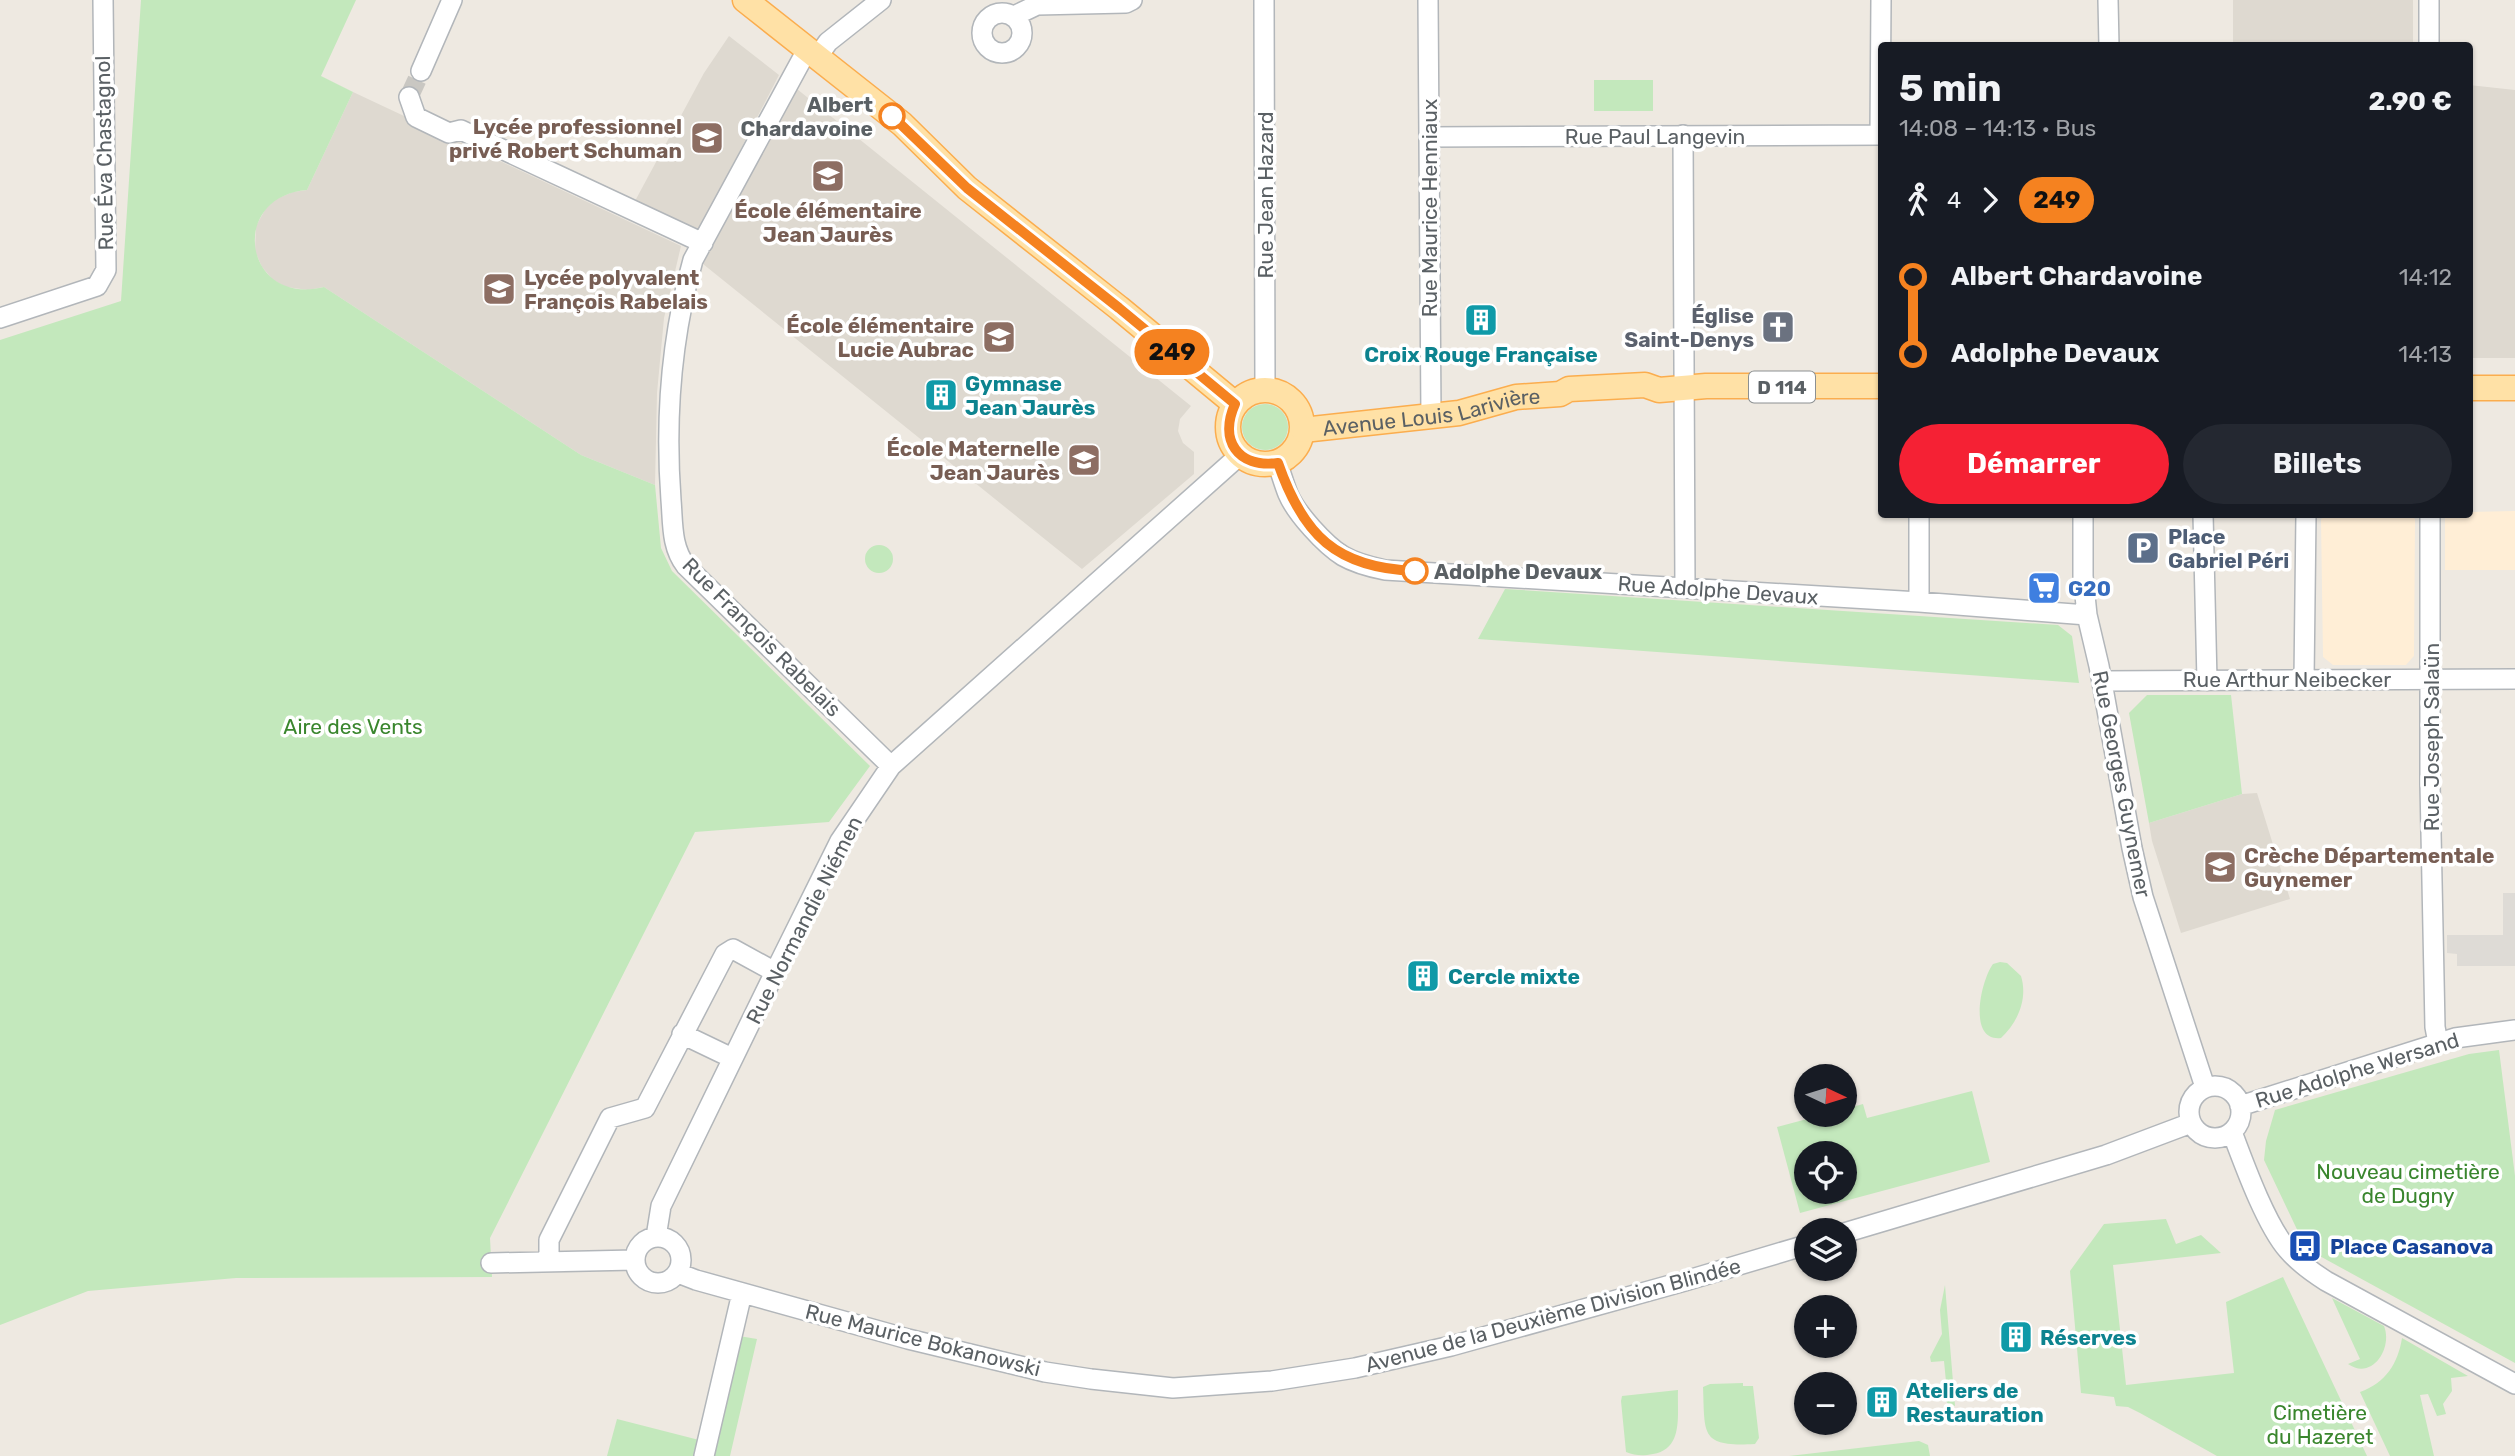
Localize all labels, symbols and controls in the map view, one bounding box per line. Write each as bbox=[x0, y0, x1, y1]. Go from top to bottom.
street label: Rue Éva Chastagnol bbox=[90, 55, 118, 251]
text: 5 min bbox=[1899, 65, 2002, 111]
text: 2.90 € bbox=[2368, 86, 2452, 117]
place label: Albert Chardavoine bbox=[741, 92, 873, 141]
street label: Rue Maurice Henniaux bbox=[1417, 99, 1442, 317]
marker: Albert Chardavoine bbox=[879, 103, 905, 129]
street label: Rue Jean Hazard bbox=[1253, 112, 1278, 278]
place label: Lycée professionnel privé Robert Schuman bbox=[449, 114, 682, 163]
text: 14:08 – 14:13 · Bus bbox=[1899, 114, 2096, 142]
school or university icon: Lycée professionnel privé Robert Schuman bbox=[688, 119, 726, 157]
street label: Rue Paul Langevin bbox=[1565, 124, 1745, 149]
school or university icon: École élémentaire Jean Jaurès bbox=[809, 157, 847, 195]
icon: walk bbox=[1899, 181, 1937, 219]
icon: forward bbox=[1971, 181, 2009, 219]
text: 4 bbox=[1947, 186, 1961, 214]
text: 249 bbox=[2033, 186, 2080, 214]
place label: École élémentaire Jean Jaurès bbox=[734, 198, 922, 247]
text: Albert Chardavoine bbox=[1951, 261, 2202, 292]
text: 14:12 bbox=[2399, 263, 2452, 291]
place label: Lycée polyvalent François Rabelais bbox=[524, 265, 708, 314]
school or university icon: Lycée polyvalent François Rabelais bbox=[480, 270, 518, 308]
building icon: Croix Rouge Française bbox=[1462, 301, 1500, 339]
place label: Église Saint-Denys bbox=[1624, 303, 1754, 352]
church icon: Église Saint-Denys bbox=[1759, 308, 1797, 346]
place label: École élémentaire Lucie Aubrac bbox=[786, 313, 974, 362]
school or university icon: École élémentaire Lucie Aubrac bbox=[980, 318, 1018, 356]
line badge: 249 bbox=[1132, 329, 1212, 375]
text: 249 bbox=[1148, 338, 1196, 366]
text: Adolphe Devaux bbox=[1951, 338, 2159, 369]
text: 14:13 bbox=[2398, 340, 2452, 368]
place label: Croix Rouge Française bbox=[1364, 342, 1598, 367]
place label: Gymnase Jean Jaurès bbox=[965, 371, 1095, 420]
road number: D 114 bbox=[1749, 372, 1815, 402]
building icon: Gymnase Jean Jaurès bbox=[922, 376, 960, 414]
street label: Avenue Louis Larivière bbox=[1321, 383, 1541, 440]
button: Démarrer bbox=[1899, 424, 2169, 504]
button: Billets bbox=[2183, 424, 2452, 504]
place label: École Maternelle Jean Jaurès bbox=[886, 436, 1060, 485]
school or university icon: École Maternelle Jean Jaurès bbox=[1065, 441, 1103, 479]
place label: Place Gabriel Péri bbox=[2168, 524, 2289, 573]
parking icon: Place Gabriel Péri bbox=[2124, 529, 2162, 567]
street label: Rue François Rabelais bbox=[677, 552, 847, 722]
marker: Adolphe Devaux bbox=[1402, 558, 1428, 584]
place label: Adolphe Devaux bbox=[1434, 559, 1603, 584]
supermarket icon: G20 bbox=[2025, 569, 2063, 607]
street label: Rue Adolphe Devaux bbox=[1617, 571, 1819, 609]
place label: G20 bbox=[2068, 576, 2111, 601]
street label: Rue Joseph Salaün bbox=[2419, 643, 2444, 831]
street label: Rue Arthur Neibecker bbox=[2183, 667, 2391, 692]
street label: Rue Georges Guynemer bbox=[2088, 668, 2156, 900]
park label: Aire des Vents bbox=[283, 714, 423, 739]
street label: Rue Normandie Niémen bbox=[741, 812, 867, 1028]
place label: Crèche Départementale Guynemer bbox=[2244, 843, 2494, 892]
school or university icon: Crèche Départementale Guynemer bbox=[2201, 848, 2239, 886]
building icon: Cercle mixte bbox=[1404, 957, 1442, 995]
place label: Cercle mixte bbox=[1448, 964, 1580, 989]
street label: Rue Adolphe Wersand bbox=[2252, 1027, 2462, 1113]
north arrow bbox=[1794, 1064, 1857, 1127]
map controls bbox=[1794, 1064, 1857, 1435]
button: locate bbox=[1794, 1141, 1857, 1204]
park label: Nouveau cimetière de Dugny bbox=[2316, 1159, 2500, 1208]
button: layers bbox=[1794, 1218, 1857, 1281]
bus stop icon: Place Casanova bbox=[2286, 1227, 2324, 1265]
place label: Place Casanova bbox=[2330, 1234, 2493, 1259]
street label: Avenue de la Deuxième Division Blindée bbox=[1363, 1253, 1743, 1377]
button: + bbox=[1794, 1295, 1857, 1358]
street label: Rue Maurice Bokanowski bbox=[803, 1299, 1043, 1381]
building icon: Réserves bbox=[1997, 1318, 2035, 1356]
place label: Réserves bbox=[2040, 1325, 2137, 1350]
button: − bbox=[1794, 1372, 1857, 1435]
place label: Ateliers de Restauration bbox=[1906, 1378, 2044, 1427]
building icon: Ateliers de Restauration bbox=[1863, 1383, 1901, 1421]
park label: Cimetière du Hazeret bbox=[2267, 1400, 2373, 1449]

